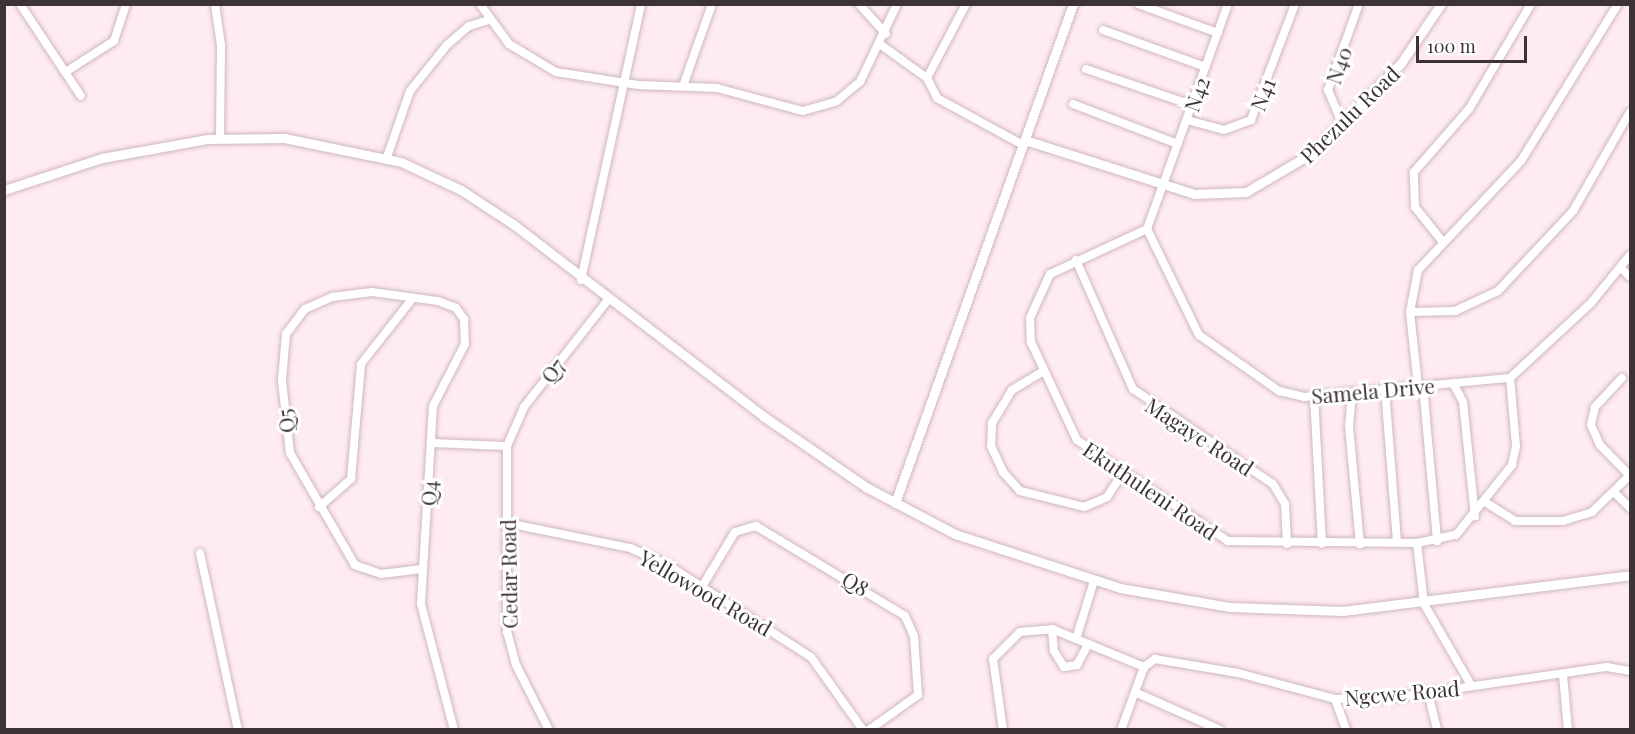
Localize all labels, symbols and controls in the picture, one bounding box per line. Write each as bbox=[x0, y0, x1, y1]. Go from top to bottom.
scale bar bbox=[1419, 24, 1530, 62]
text: 100 m bbox=[1427, 34, 1476, 58]
street label: N40 bbox=[1320, 43, 1356, 87]
street label: Phezulu Road bbox=[1294, 60, 1404, 168]
street label: N42 bbox=[1178, 73, 1214, 115]
street label: N41 bbox=[1244, 74, 1280, 114]
street label: Q7 bbox=[535, 353, 569, 387]
street label: Samela Drive bbox=[1310, 372, 1436, 408]
street label: Magaye Road bbox=[1141, 392, 1259, 480]
street label: Q5 bbox=[271, 408, 299, 434]
street label: Ekuthuleni Road bbox=[1079, 436, 1223, 544]
street label: Q4 bbox=[415, 479, 441, 507]
street label: Cedar Road bbox=[494, 519, 522, 629]
street label: Yellowood Road bbox=[635, 544, 777, 640]
street label: Q8 bbox=[838, 565, 874, 601]
street label: Ngcwe Road bbox=[1344, 674, 1460, 710]

